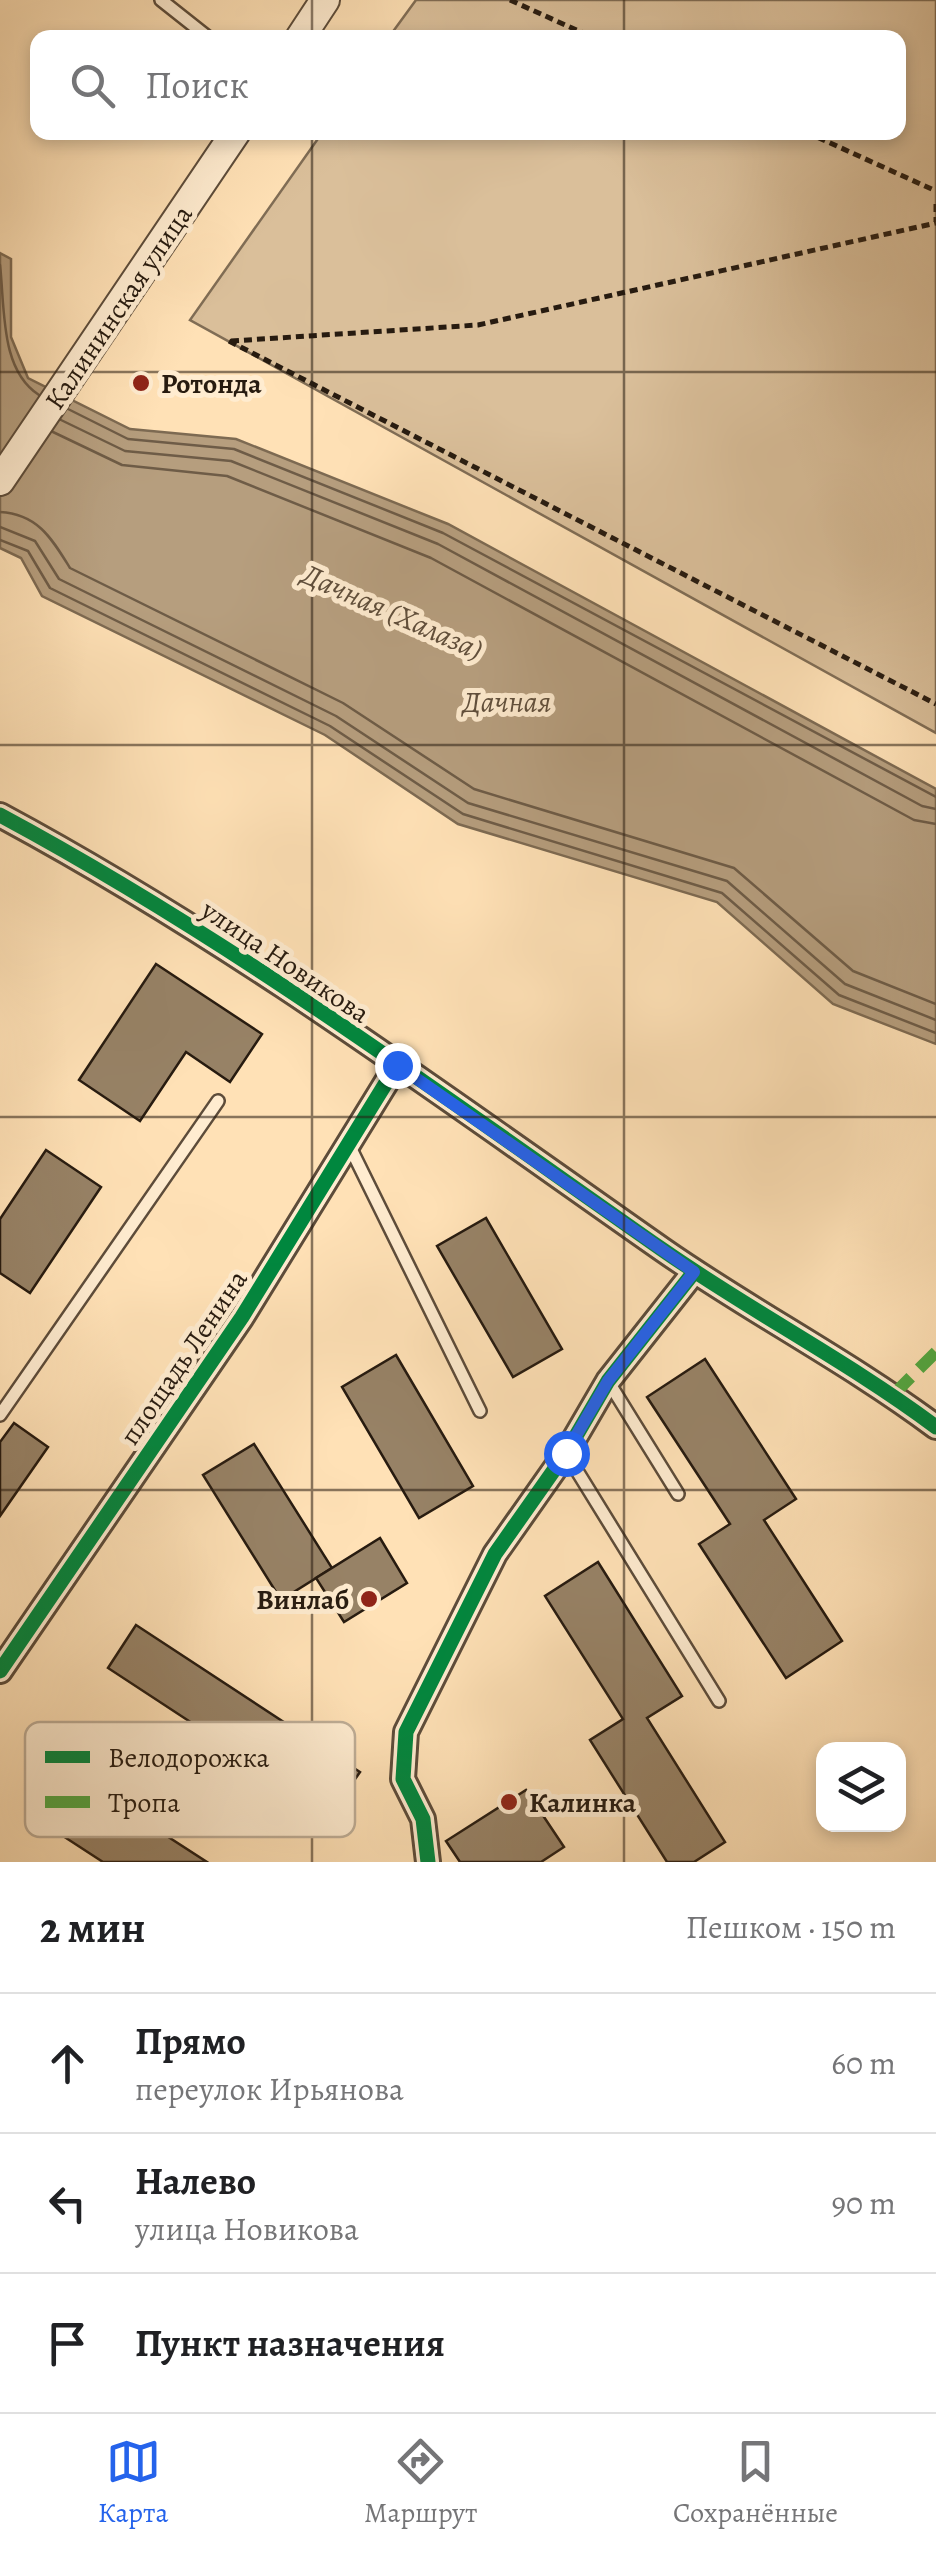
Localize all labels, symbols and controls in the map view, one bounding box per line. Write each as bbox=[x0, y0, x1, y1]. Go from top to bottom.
search box bbox=[30, 30, 906, 140]
icon: search bbox=[65, 58, 120, 113]
text: Поиск bbox=[145, 59, 249, 111]
street label: Калининская улица bbox=[36, 198, 202, 417]
place label: Ротонда bbox=[161, 365, 262, 403]
marker: Ротонда bbox=[130, 372, 152, 394]
water label: Дачная (Халаза) bbox=[294, 553, 490, 670]
water label: Дачная bbox=[461, 682, 551, 722]
street label: улица Новикова bbox=[193, 891, 377, 1032]
route end bbox=[375, 1043, 421, 1089]
street label: площадь Ленина bbox=[111, 1262, 257, 1453]
route start bbox=[544, 1431, 590, 1477]
place label: Винлаб bbox=[256, 1581, 349, 1619]
marker: Винлаб bbox=[358, 1588, 380, 1610]
legend bbox=[25, 1722, 355, 1837]
text: Велодорожка bbox=[108, 1739, 270, 1777]
map controls bbox=[816, 1742, 906, 1832]
button: layers bbox=[816, 1742, 906, 1832]
text: Тропа bbox=[108, 1784, 180, 1822]
place label: Калинка bbox=[529, 1784, 637, 1822]
marker: Калинка bbox=[498, 1791, 520, 1813]
text: 2 мин bbox=[40, 1899, 146, 1956]
text: Пешком · 150 m bbox=[686, 1905, 896, 1949]
text: Прямо bbox=[135, 2015, 246, 2067]
icon: ahead bbox=[40, 2036, 95, 2091]
text: 60 m bbox=[831, 2041, 896, 2085]
text: переулок Ирьянова bbox=[135, 2067, 404, 2111]
text: Налево bbox=[135, 2155, 256, 2207]
icon: left bbox=[40, 2176, 95, 2231]
text: 90 m bbox=[831, 2181, 896, 2225]
text: улица Новикова bbox=[135, 2207, 359, 2251]
icon: arrive bbox=[40, 2316, 95, 2371]
text: Пункт назначения bbox=[135, 2317, 445, 2369]
tab: Карта bbox=[98, 2434, 168, 2532]
tab: Маршрут bbox=[364, 2434, 477, 2532]
tab: Сохранённые bbox=[673, 2434, 838, 2532]

